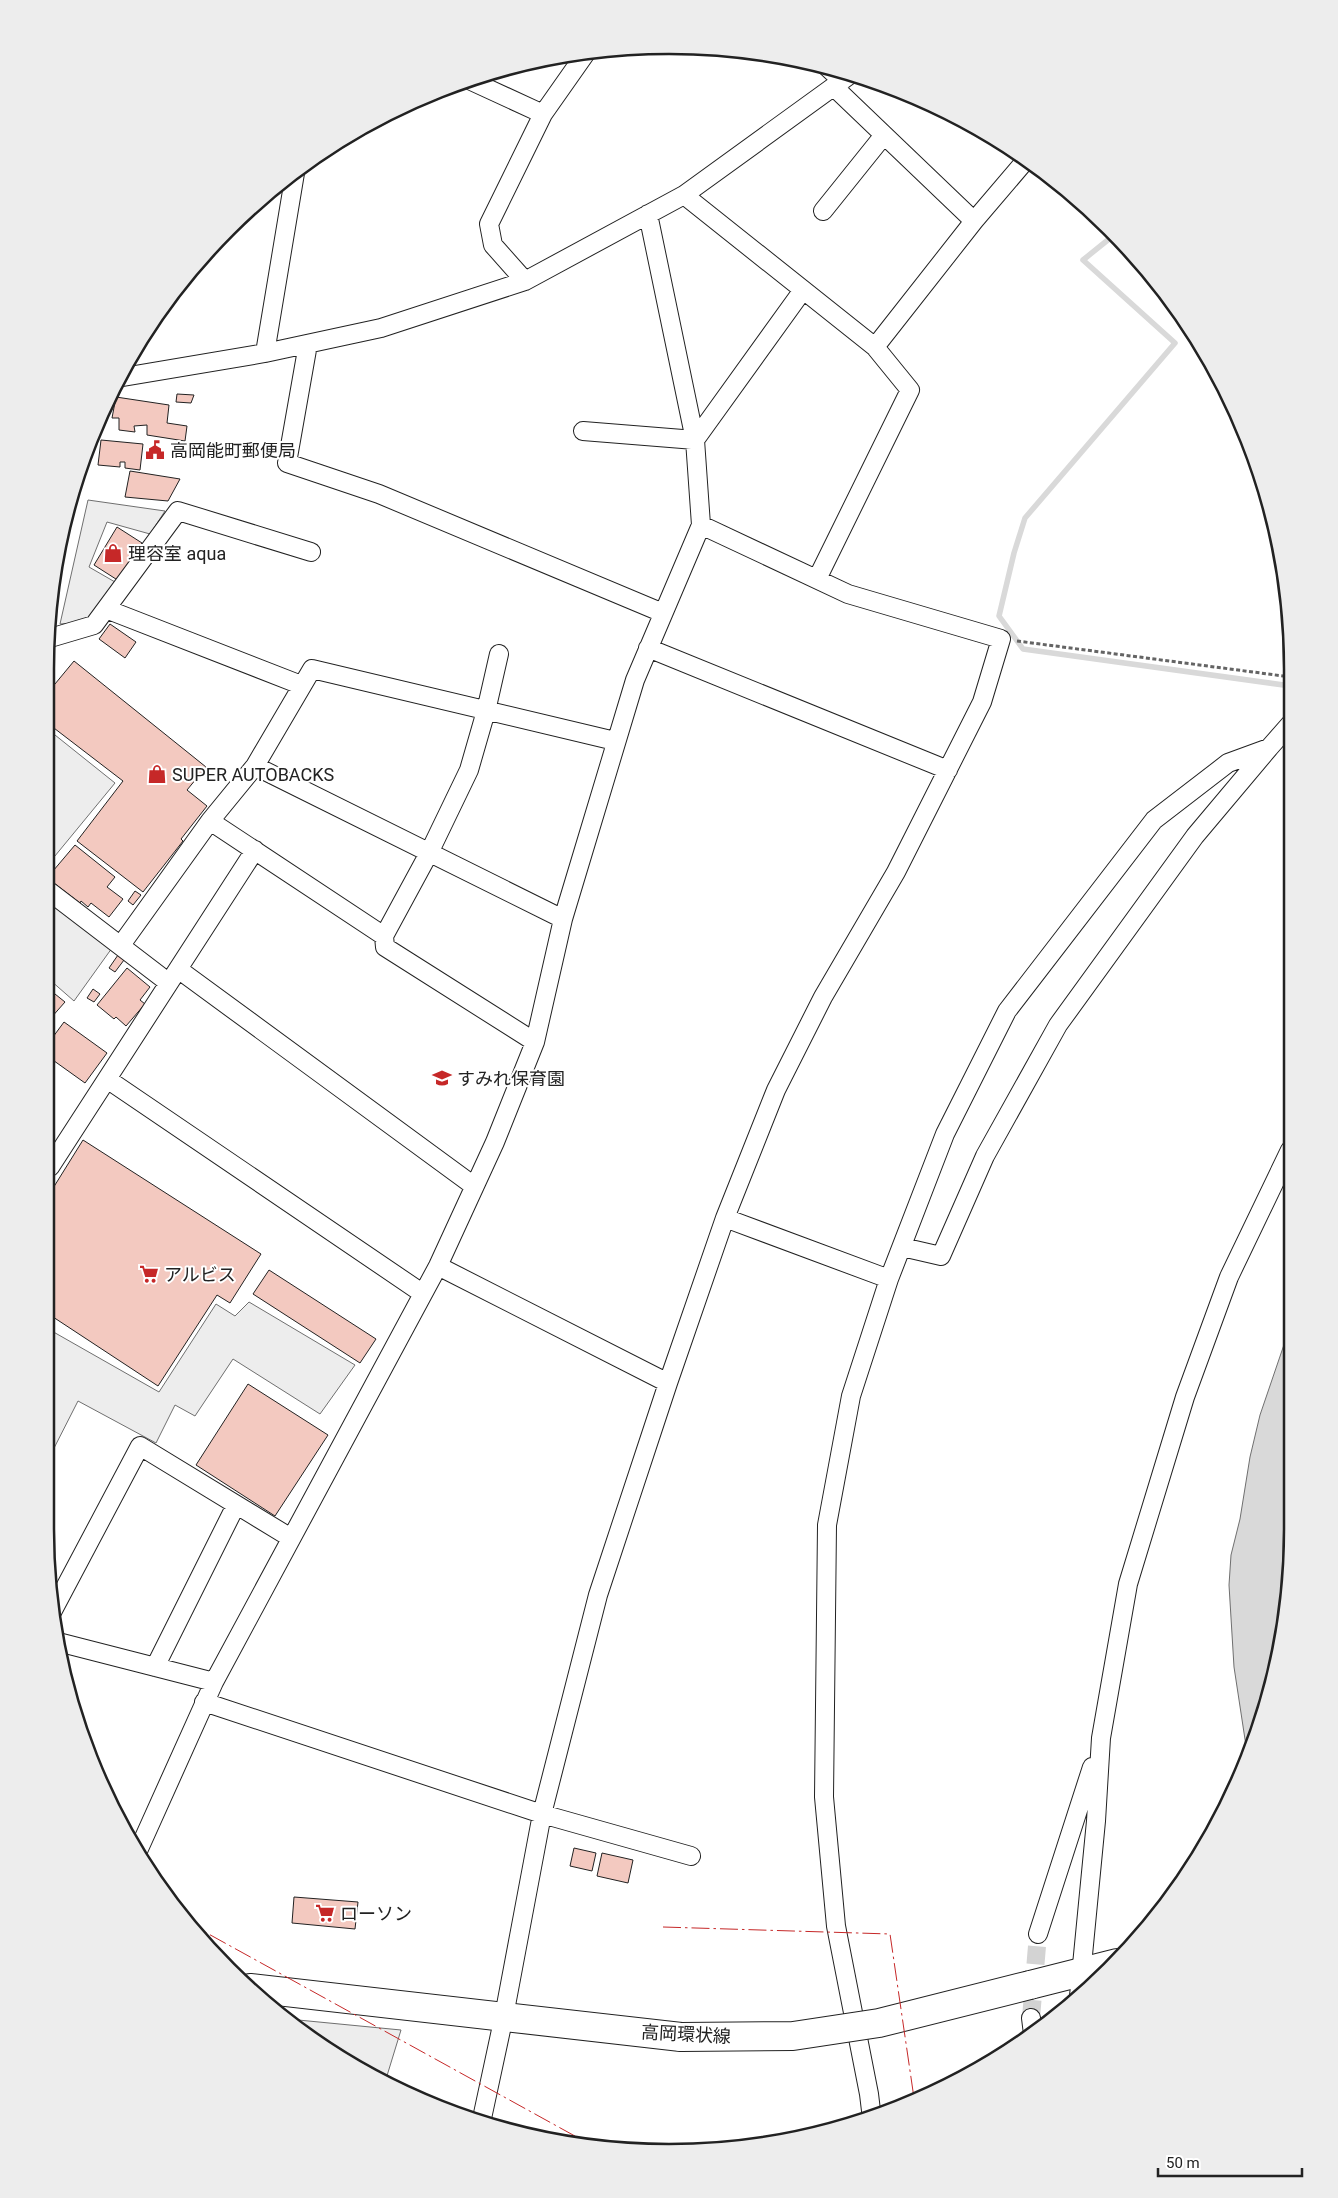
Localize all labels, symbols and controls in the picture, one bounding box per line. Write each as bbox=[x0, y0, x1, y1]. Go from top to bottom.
public building icon: 高岡能町郵便局 bbox=[144, 439, 166, 461]
place label: 高岡能町郵便局 bbox=[170, 440, 296, 461]
shop icon: 理容室 aqua bbox=[102, 542, 124, 564]
place label: 理容室 aqua bbox=[128, 543, 226, 564]
shop icon: SUPER AUTOBACKS bbox=[146, 763, 168, 785]
place label: SUPER AUTOBACKS bbox=[172, 764, 335, 785]
school or university icon: すみれ保育園 bbox=[431, 1067, 453, 1089]
place label: すみれ保育園 bbox=[457, 1068, 565, 1089]
supermarket icon: アルビス bbox=[138, 1263, 160, 1285]
place label: アルビス bbox=[164, 1264, 236, 1285]
supermarket icon: ローソン bbox=[314, 1902, 336, 1924]
place label: ローソン bbox=[340, 1903, 412, 1924]
street label: 高岡環状線 bbox=[641, 2021, 731, 2047]
scale bar bbox=[1158, 2146, 1302, 2178]
text: 50 m bbox=[1166, 2154, 1200, 2172]

